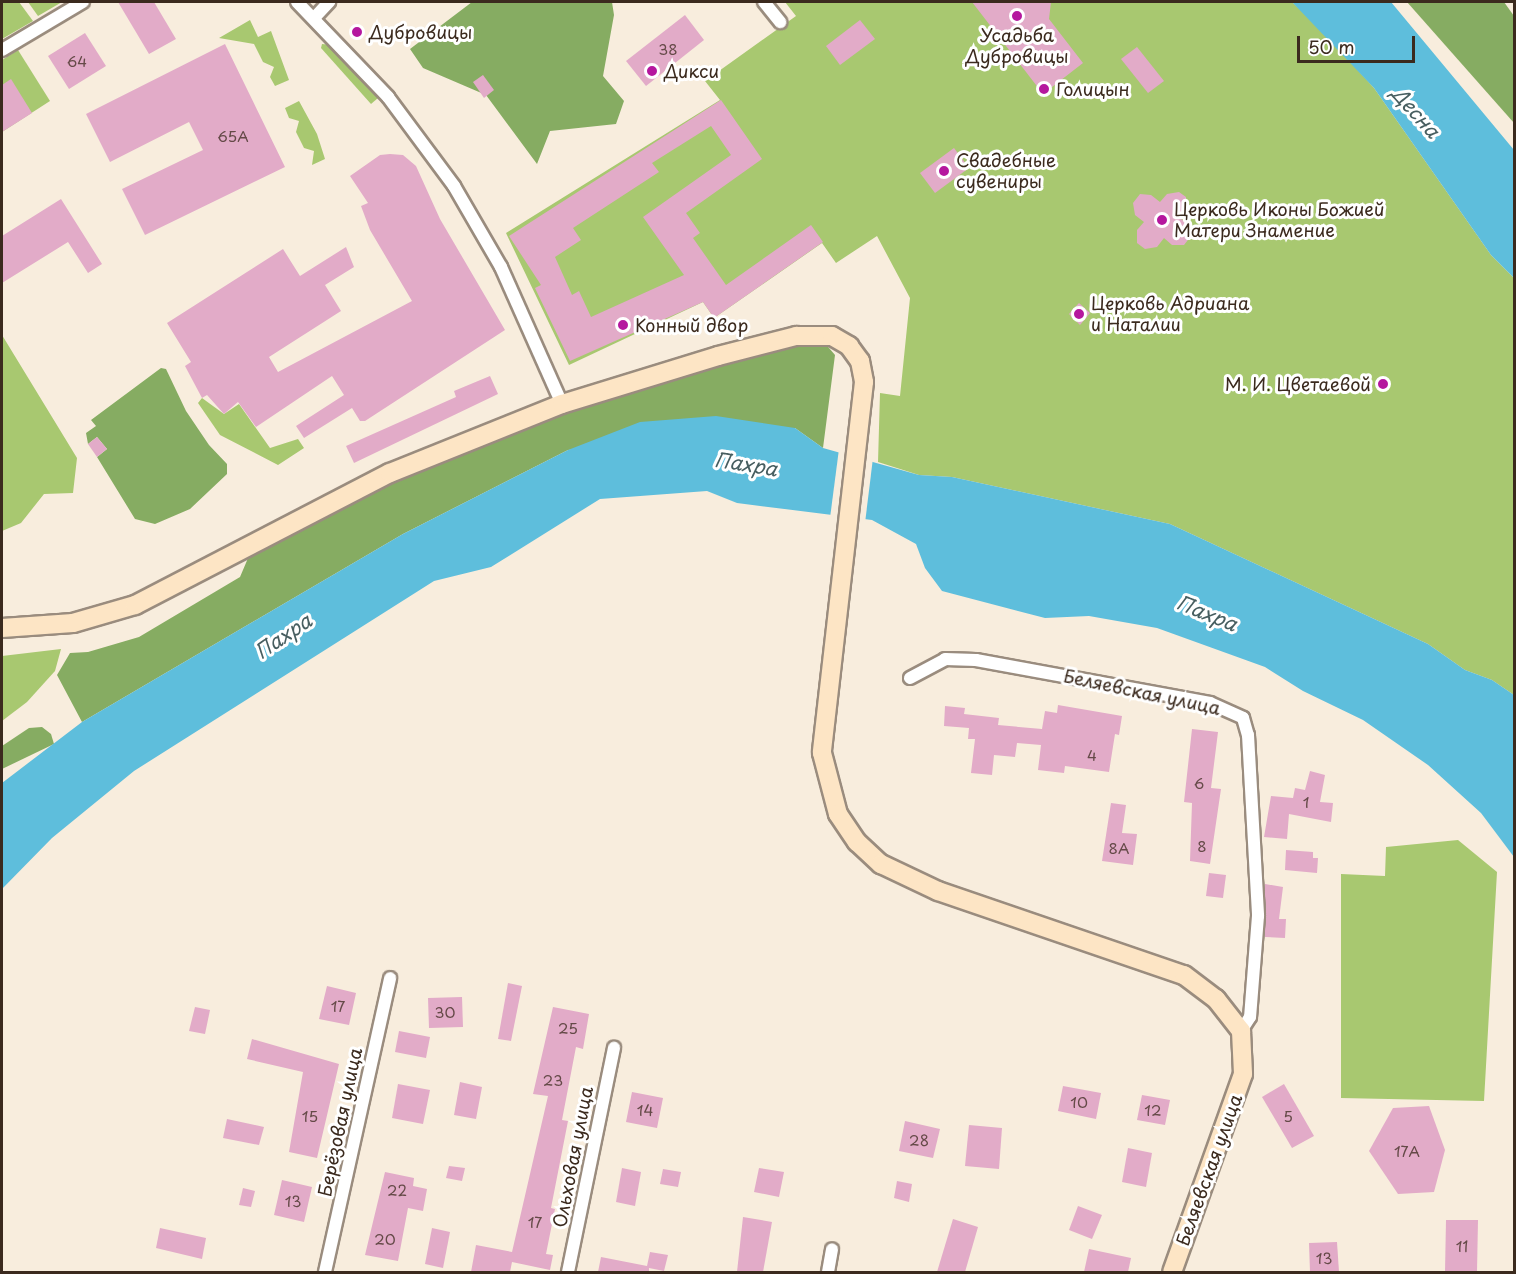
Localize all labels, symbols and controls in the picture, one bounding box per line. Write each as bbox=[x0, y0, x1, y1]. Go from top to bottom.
marker: Усадьба Дубровицы bbox=[1010, 9, 1024, 23]
place label: Дубровицы bbox=[369, 21, 472, 43]
scale bar bbox=[1300, 24, 1418, 62]
marker: Дубровицы bbox=[350, 25, 364, 39]
place label: Усадьба Дубровицы bbox=[965, 25, 1069, 68]
text: 50 m bbox=[1308, 33, 1355, 60]
house number: 38 bbox=[658, 40, 678, 58]
house number: 64 bbox=[67, 52, 87, 70]
place label: Дикси bbox=[664, 60, 719, 82]
marker: Дикси bbox=[645, 64, 659, 78]
place label: Голицын bbox=[1056, 78, 1130, 100]
marker: Голицын bbox=[1037, 82, 1051, 96]
water label: Десна bbox=[1387, 82, 1445, 142]
house number: 65А bbox=[217, 127, 249, 145]
place label: Свадебные сувениры bbox=[956, 150, 1056, 192]
marker: Свадебные сувениры bbox=[937, 164, 951, 178]
place label: Церковь Иконы Божией Матери Знамение bbox=[1174, 199, 1386, 242]
marker: Церковь Иконы Божией Матери Знамение bbox=[1155, 213, 1169, 227]
place label: Церковь Адриана и Наталии bbox=[1091, 293, 1250, 336]
marker: Церковь Адриана и Наталии bbox=[1072, 307, 1086, 321]
place label: Конный двор bbox=[635, 314, 749, 336]
marker: Конный двор bbox=[616, 318, 630, 332]
place label: М. И. Цветаевой bbox=[1224, 373, 1371, 395]
marker: М. И. Цветаевой bbox=[1376, 377, 1390, 391]
water label: Пахра bbox=[713, 447, 779, 481]
water label: Пахра bbox=[1173, 590, 1241, 636]
water label: Пахра bbox=[250, 608, 316, 664]
street label: Беляевская улица bbox=[1061, 665, 1223, 719]
house number: 4 bbox=[1087, 746, 1097, 764]
house number: 6 bbox=[1194, 774, 1204, 792]
house number: 1 bbox=[1303, 793, 1309, 811]
house number: 8 bbox=[1197, 837, 1207, 855]
house number: 8А bbox=[1109, 839, 1129, 857]
house number: 17 bbox=[331, 997, 345, 1015]
house number: 30 bbox=[435, 1003, 455, 1021]
house number: 25 bbox=[558, 1019, 578, 1037]
street label: Берёзовая улица bbox=[314, 1045, 366, 1199]
house number: 23 bbox=[543, 1071, 563, 1089]
street label: Ольховая улица bbox=[549, 1084, 597, 1230]
street label: Беляевская улица bbox=[1171, 1091, 1247, 1249]
house number: 10 bbox=[1070, 1093, 1088, 1111]
house number: 14 bbox=[637, 1101, 653, 1119]
house number: 12 bbox=[1144, 1101, 1162, 1119]
house number: 15 bbox=[302, 1107, 318, 1125]
house number: 5 bbox=[1283, 1107, 1293, 1125]
house number: 28 bbox=[909, 1131, 929, 1149]
house number: 17А bbox=[1394, 1142, 1420, 1160]
house number: 22 bbox=[387, 1181, 407, 1199]
house number: 13 bbox=[285, 1192, 301, 1210]
house number: 17 bbox=[528, 1213, 542, 1231]
house number: 20 bbox=[374, 1230, 396, 1248]
house number: 11 bbox=[1456, 1237, 1468, 1255]
house number: 13 bbox=[1316, 1249, 1332, 1267]

